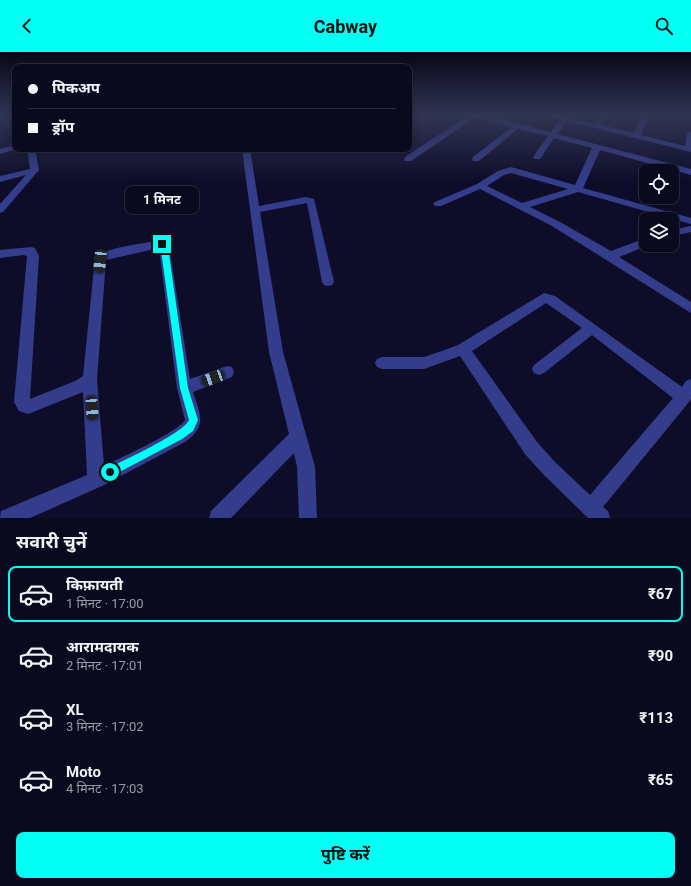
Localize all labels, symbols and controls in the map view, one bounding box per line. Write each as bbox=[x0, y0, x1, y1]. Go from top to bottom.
icon: back bbox=[16, 15, 38, 37]
icon: search bbox=[653, 15, 675, 37]
text: Cabway bbox=[314, 16, 377, 37]
text: पिकअप bbox=[52, 79, 100, 97]
text: ड्रॉप bbox=[52, 118, 74, 136]
map controls bbox=[639, 164, 679, 252]
button: locate bbox=[639, 164, 679, 204]
callout: 1 मिनट bbox=[125, 186, 199, 214]
text: 1 मिनट bbox=[143, 192, 181, 207]
button: layers bbox=[639, 212, 679, 252]
route end bbox=[153, 235, 171, 253]
car bbox=[93, 249, 107, 273]
car bbox=[200, 368, 226, 388]
car bbox=[85, 396, 99, 420]
route start bbox=[101, 463, 119, 481]
text: सवारी चुनें bbox=[16, 531, 87, 552]
icon: car bbox=[18, 576, 54, 612]
text: किफ़ायती bbox=[66, 576, 123, 594]
text: ₹67 bbox=[648, 585, 673, 603]
text: 1 मिनट · 17:00 bbox=[66, 596, 144, 611]
icon: car bbox=[18, 638, 54, 674]
text: आरामदायक bbox=[66, 638, 139, 656]
text: ₹90 bbox=[648, 647, 673, 665]
text: 2 मिनट · 17:01 bbox=[66, 658, 144, 673]
icon: car bbox=[18, 700, 54, 736]
text: XL bbox=[66, 701, 84, 719]
text: ₹113 bbox=[639, 709, 673, 727]
text: 3 मिनट · 17:02 bbox=[66, 719, 144, 734]
icon: car bbox=[18, 762, 54, 798]
text: Moto bbox=[66, 763, 101, 781]
text: ₹65 bbox=[648, 771, 673, 789]
text: 4 मिनट · 17:03 bbox=[66, 781, 144, 796]
button: पुष्टि करें bbox=[16, 832, 675, 878]

